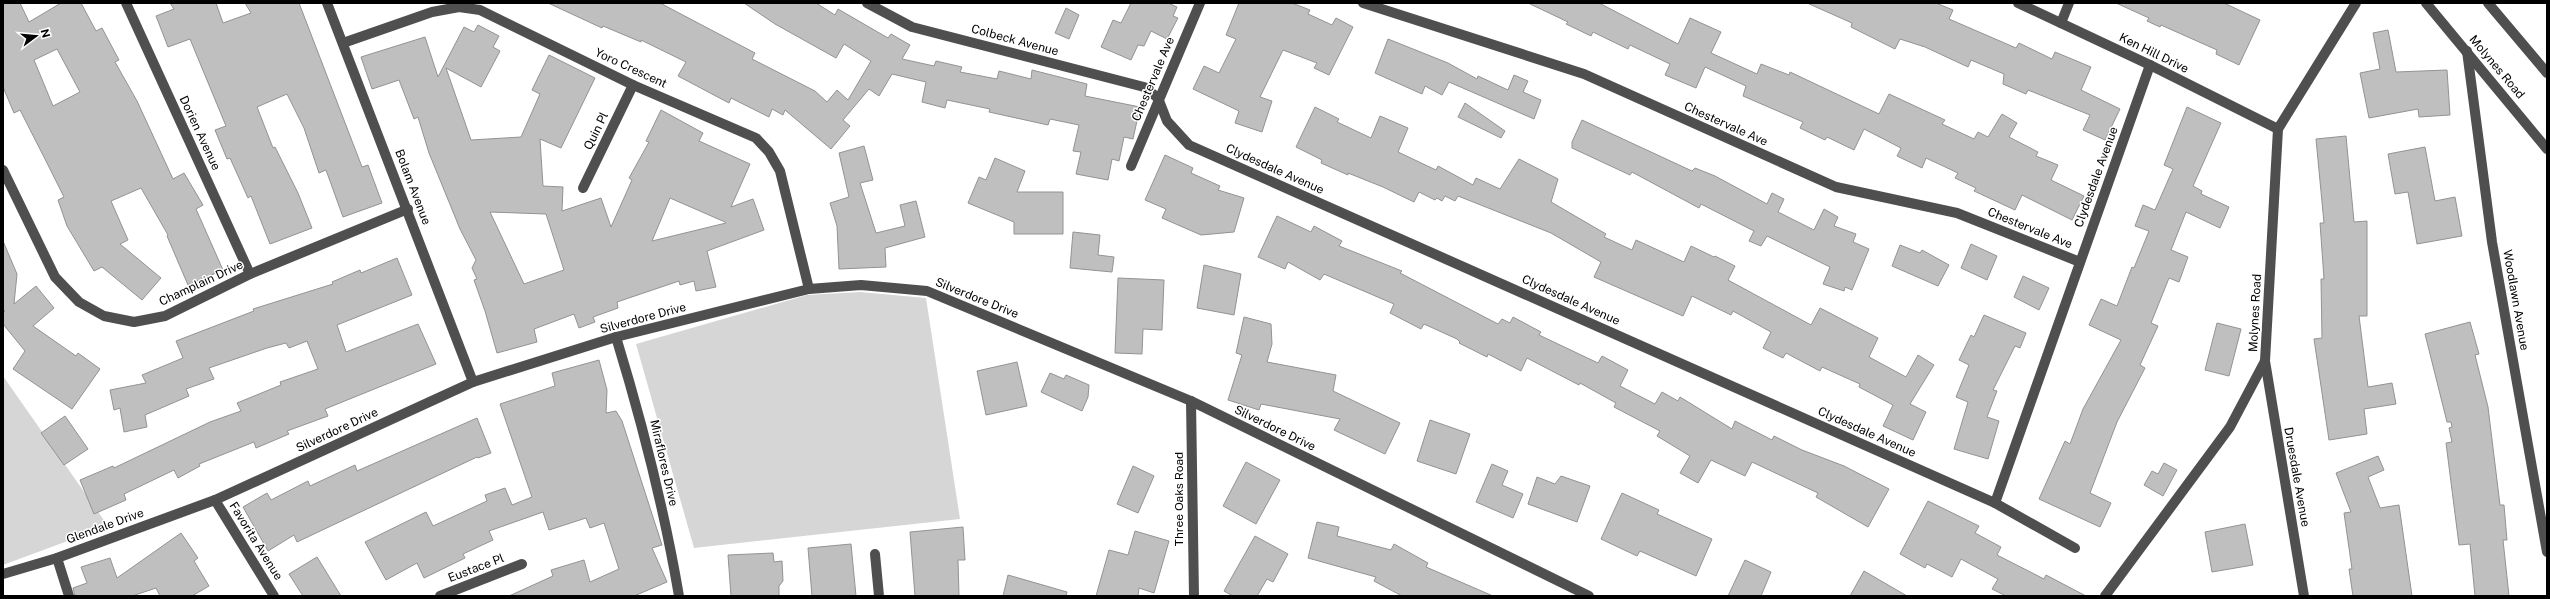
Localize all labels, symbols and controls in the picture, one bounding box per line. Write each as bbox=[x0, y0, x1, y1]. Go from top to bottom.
north arrow bbox=[16, 16, 56, 56]
street label: Colbeck Avenue bbox=[970, 22, 1060, 58]
text: N bbox=[39, 27, 53, 39]
street label: Ken Hill Drive bbox=[2117, 30, 2191, 76]
street label: Molynes Road bbox=[2467, 33, 2527, 101]
street label: Chestervale Ave bbox=[1129, 35, 1177, 123]
street label: Yoro Crescent bbox=[593, 45, 670, 91]
street label: Dorien Avenue bbox=[177, 94, 223, 173]
street label: Chestervale Ave bbox=[1682, 99, 1770, 149]
street label: Quin Pl bbox=[581, 110, 611, 152]
street label: Clydesdale Avenue bbox=[2071, 125, 2121, 229]
street label: Clydesdale Avenue bbox=[1224, 141, 1326, 197]
street label: Bolam Avenue bbox=[392, 147, 434, 227]
street label: Chestervale Ave bbox=[1986, 205, 2075, 251]
street label: Woodlawn Avenue bbox=[2500, 248, 2532, 352]
street label: Champlain Drive bbox=[157, 257, 245, 309]
street label: Clydesdale Avenue bbox=[1520, 272, 1622, 328]
street label: Molynes Road bbox=[2246, 274, 2264, 352]
street label: Silverdore Drive bbox=[933, 275, 1021, 321]
street label: Silverdore Drive bbox=[598, 300, 688, 336]
street label: Silverdore Drive bbox=[1232, 402, 1318, 454]
street label: Clydesdale Avenue bbox=[1816, 404, 1918, 460]
street label: Silverdore Drive bbox=[294, 405, 380, 455]
street label: Miraflores Drive bbox=[647, 418, 681, 508]
street label: Druesdale Avenue bbox=[2281, 426, 2313, 528]
street label: Three Oaks Road bbox=[1172, 452, 1186, 546]
street label: Favorita Avenue bbox=[226, 499, 286, 583]
street label: Glendale Drive bbox=[64, 505, 146, 546]
street label: Eustace Pl bbox=[446, 551, 506, 585]

